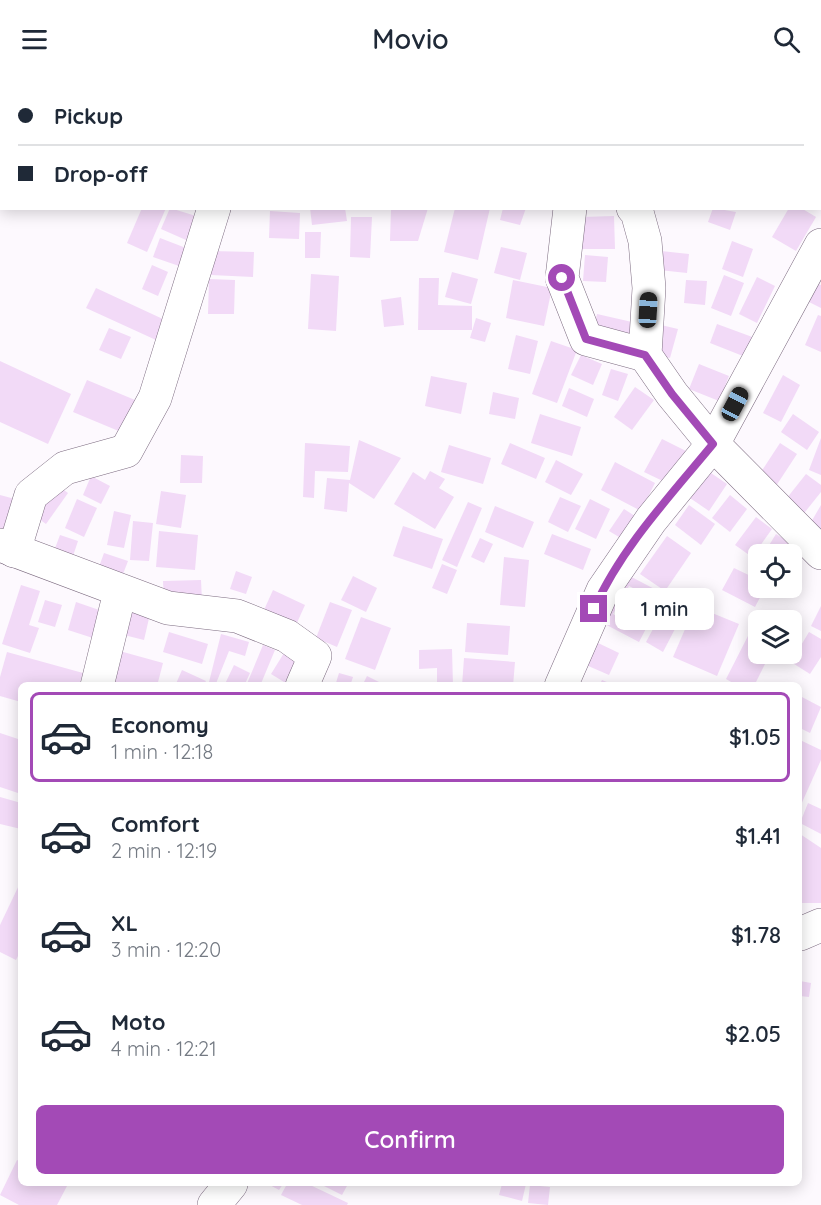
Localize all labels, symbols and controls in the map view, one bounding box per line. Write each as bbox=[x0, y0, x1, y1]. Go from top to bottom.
text: Movio bbox=[372, 22, 449, 56]
icon: menu bbox=[18, 23, 51, 56]
icon: search bbox=[770, 23, 803, 56]
text: Pickup bbox=[54, 102, 123, 130]
text: Drop-off bbox=[54, 160, 148, 188]
route start bbox=[548, 264, 575, 291]
car bbox=[638, 292, 658, 328]
car bbox=[719, 384, 751, 424]
map controls bbox=[748, 544, 802, 664]
button: locate bbox=[748, 544, 802, 598]
callout: 1 min bbox=[615, 588, 714, 630]
route end bbox=[580, 595, 607, 622]
text: 1 min bbox=[641, 596, 688, 621]
button: layers bbox=[748, 610, 802, 664]
icon: car bbox=[39, 710, 93, 764]
text: Economy bbox=[111, 711, 209, 739]
text: $1.05 bbox=[729, 723, 781, 751]
text: 1 min · 12:18 bbox=[111, 739, 213, 764]
icon: car bbox=[39, 809, 93, 863]
text: Comfort bbox=[111, 810, 200, 838]
text: $1.41 bbox=[735, 822, 781, 850]
text: 2 min · 12:19 bbox=[111, 838, 217, 863]
icon: car bbox=[39, 908, 93, 962]
text: XL bbox=[111, 909, 138, 937]
text: $1.78 bbox=[731, 921, 781, 949]
text: 3 min · 12:20 bbox=[111, 937, 221, 962]
icon: car bbox=[39, 1007, 93, 1061]
text: Moto bbox=[111, 1008, 165, 1036]
text: $2.05 bbox=[725, 1020, 781, 1048]
text: 4 min · 12:21 bbox=[111, 1036, 217, 1061]
button: Confirm bbox=[36, 1105, 784, 1174]

